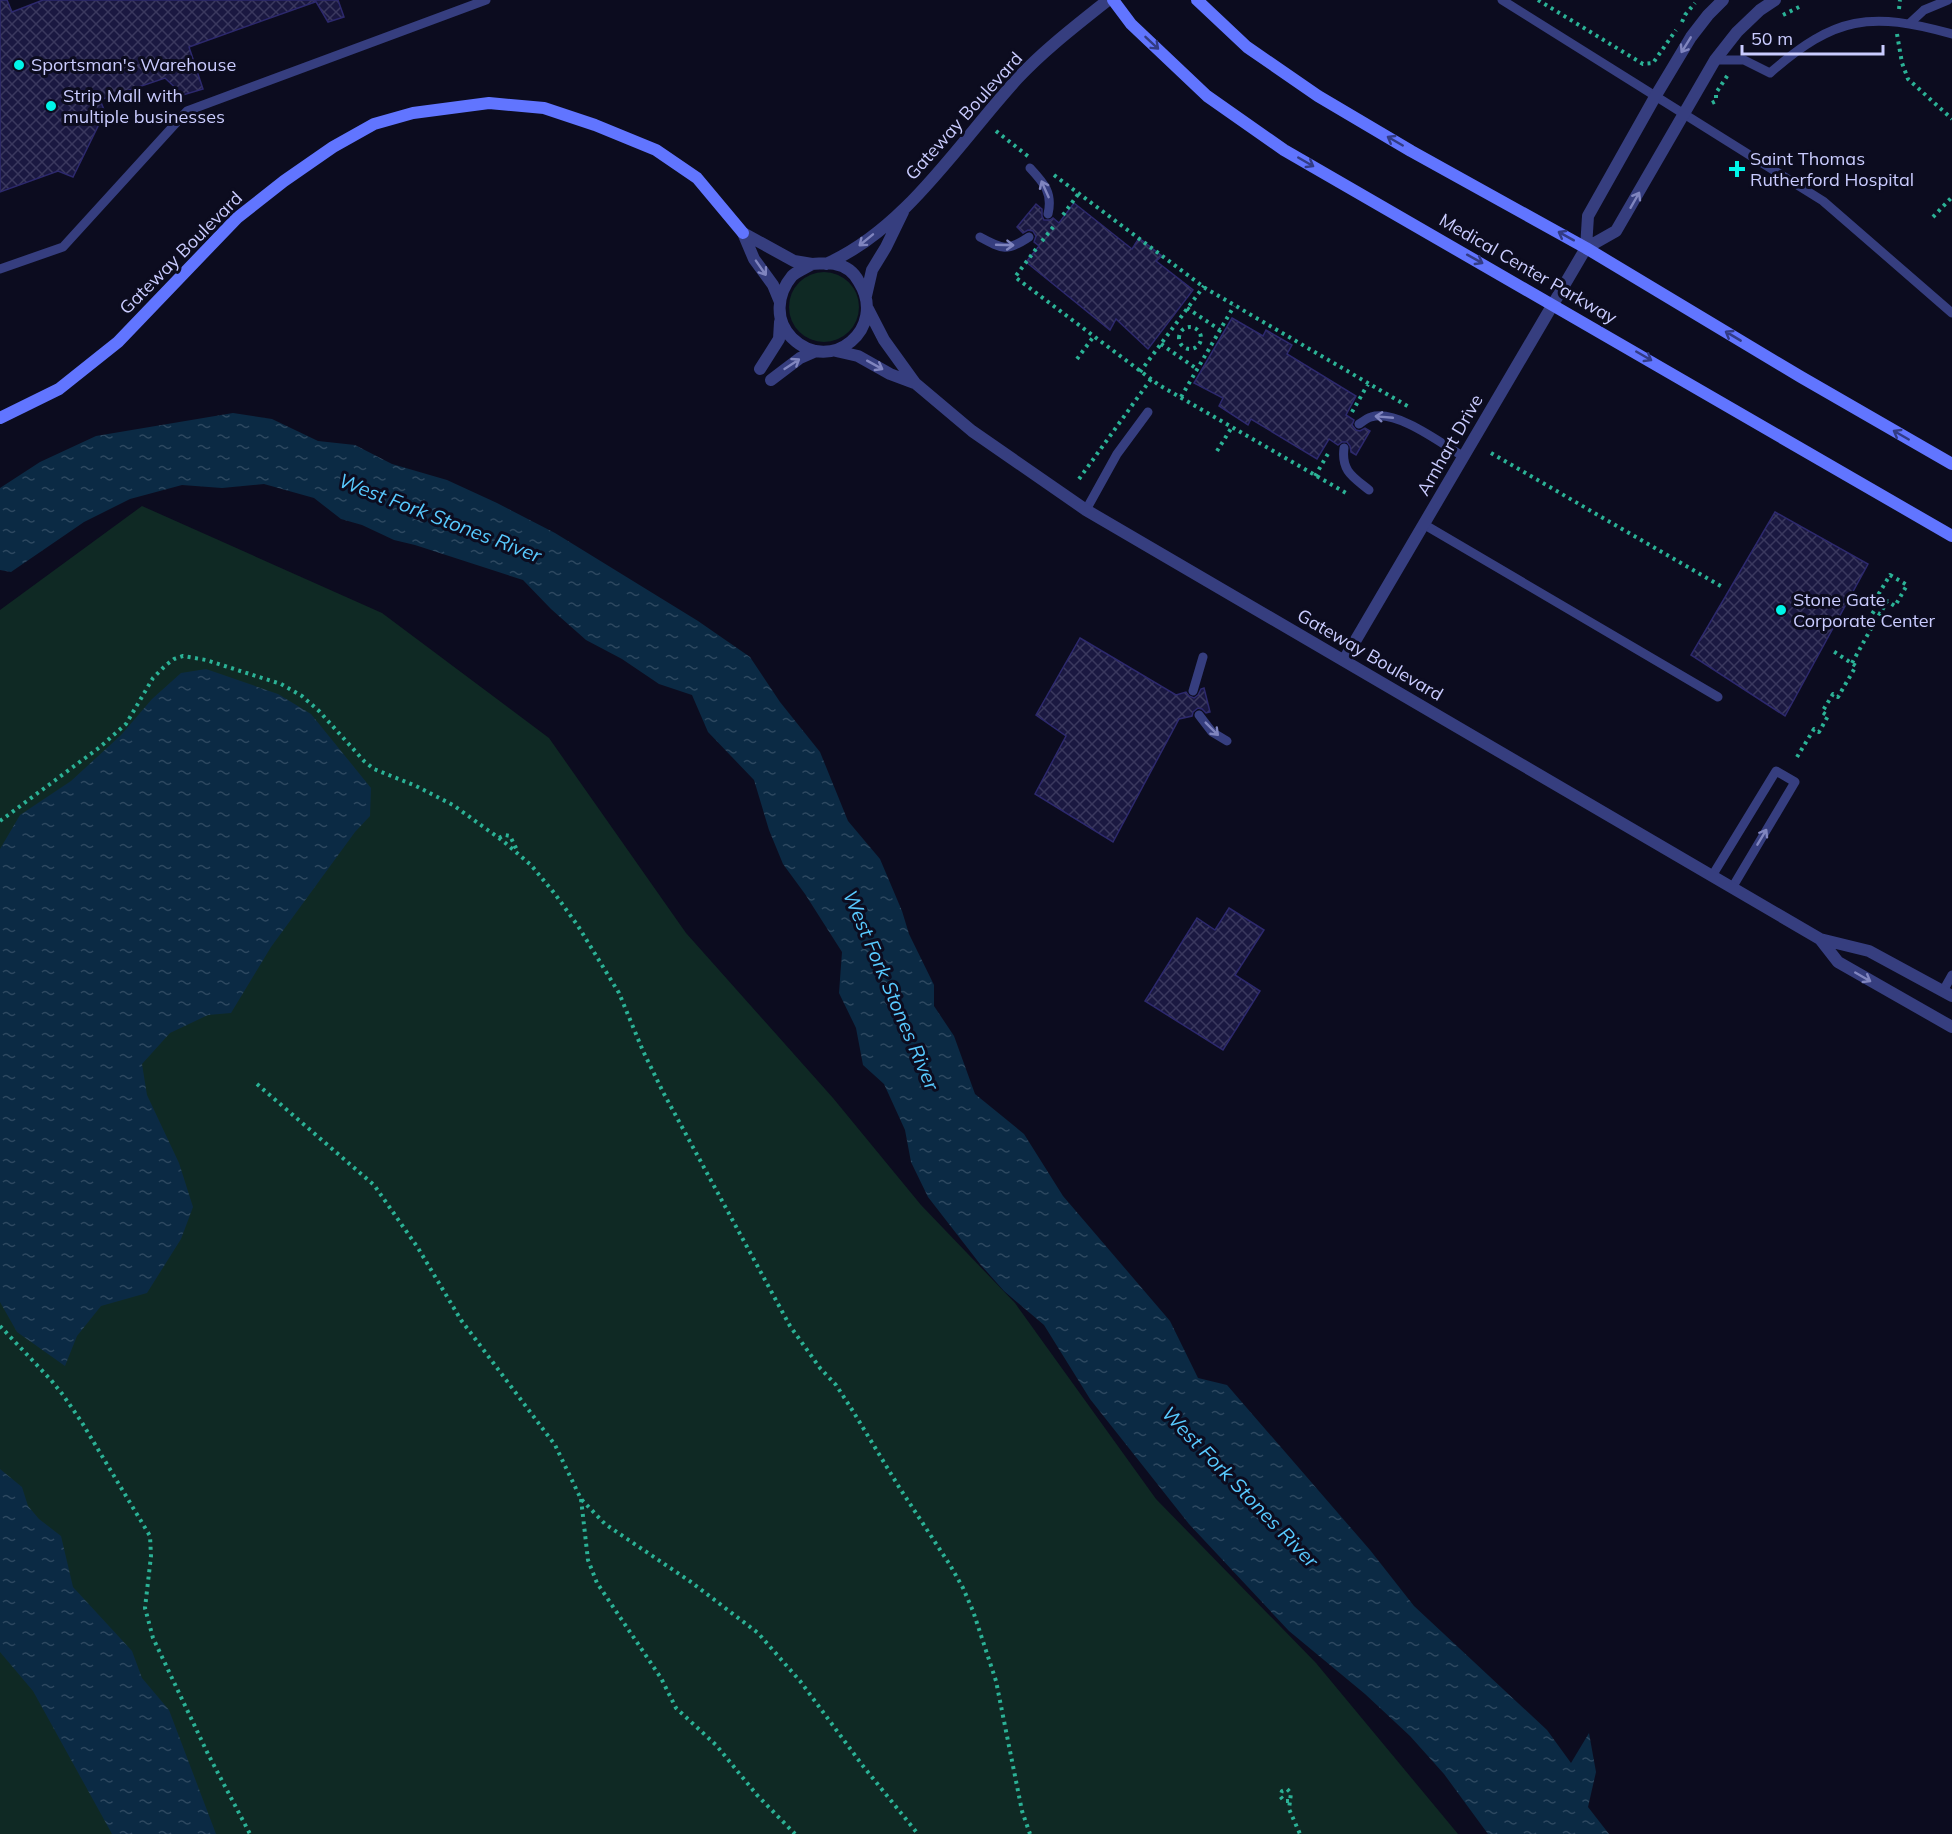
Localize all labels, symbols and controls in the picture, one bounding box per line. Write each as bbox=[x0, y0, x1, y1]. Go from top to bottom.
scale bar bbox=[1742, 18, 1883, 56]
text: 50 m bbox=[1751, 27, 1793, 50]
one-way arrow bbox=[1144, 36, 1159, 51]
one-way arrow bbox=[1680, 36, 1692, 53]
street label: Gateway Boulevard bbox=[900, 47, 1027, 185]
place label: Sportsman's Warehouse bbox=[31, 53, 236, 76]
marker: Sportsman's Warehouse bbox=[12, 58, 26, 72]
place label: Strip Mall with multiple businesses bbox=[63, 84, 225, 128]
marker: Strip Mall with multiple businesses bbox=[44, 99, 58, 113]
one-way arrow bbox=[1387, 135, 1404, 147]
place label: Saint Thomas Rutherford Hospital bbox=[1750, 147, 1914, 191]
one-way arrow bbox=[1296, 157, 1314, 168]
marker: Saint Thomas Rutherford Hospital bbox=[1728, 160, 1746, 178]
one-way arrow bbox=[1038, 181, 1050, 199]
street label: Gateway Boulevard bbox=[114, 186, 247, 319]
one-way arrow bbox=[1629, 192, 1641, 209]
street label: Medical Center Parkway bbox=[1435, 208, 1622, 329]
one-way arrow bbox=[1557, 230, 1575, 241]
one-way arrow bbox=[858, 233, 874, 246]
one-way arrow bbox=[995, 240, 1014, 251]
one-way arrow bbox=[1466, 253, 1483, 265]
one-way arrow bbox=[755, 259, 767, 276]
one-way arrow bbox=[1725, 330, 1742, 342]
one-way arrow bbox=[1635, 351, 1652, 363]
one-way arrow bbox=[783, 357, 800, 369]
one-way arrow bbox=[866, 359, 883, 371]
street label: Arnhart Drive bbox=[1411, 390, 1488, 499]
one-way arrow bbox=[1374, 411, 1394, 422]
one-way arrow bbox=[1893, 428, 1910, 440]
water label: West Fork Stones River bbox=[335, 467, 546, 568]
place label: Stone Gate Corporate Center bbox=[1793, 588, 1936, 632]
street label: Gateway Boulevard bbox=[1293, 603, 1447, 706]
marker: Stone Gate Corporate Center bbox=[1774, 603, 1788, 617]
one-way arrow bbox=[1205, 722, 1219, 737]
one-way arrow bbox=[1756, 829, 1768, 846]
water label: West Fork Stones River bbox=[838, 886, 945, 1094]
one-way arrow bbox=[1854, 972, 1872, 983]
water label: West Fork Stones River bbox=[1157, 1401, 1324, 1573]

